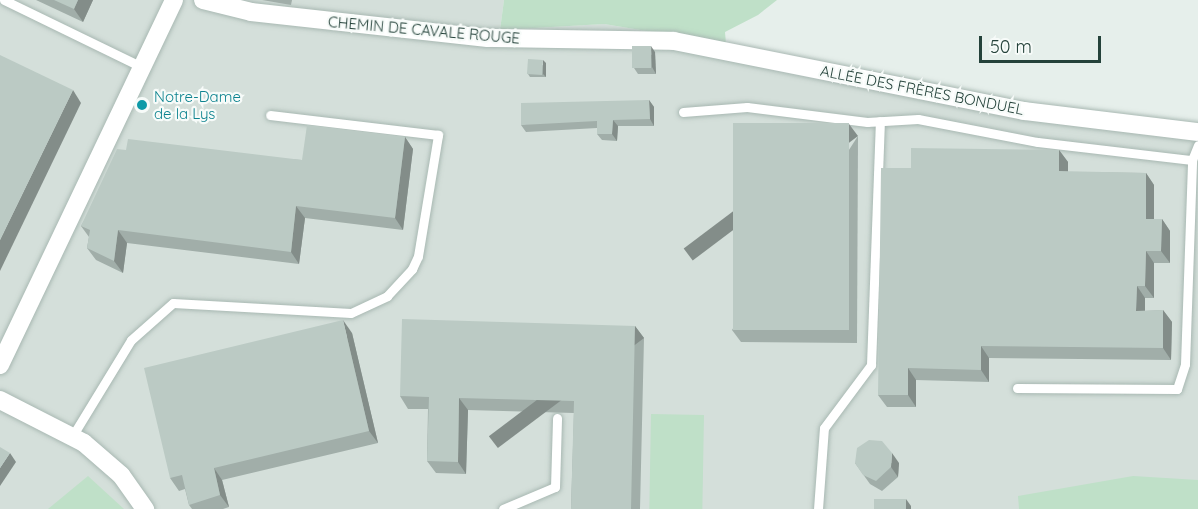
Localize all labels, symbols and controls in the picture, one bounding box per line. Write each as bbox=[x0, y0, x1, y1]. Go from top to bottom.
street label: CHEMIN DE CAVALE ROUGE bbox=[327, 13, 521, 47]
scale bar bbox=[982, 24, 1104, 62]
text: 50 m bbox=[990, 35, 1032, 58]
street label: ALLÉE DES FRÈRES BONDUEL bbox=[819, 61, 1025, 119]
place label: Notre-Dame de la Lys bbox=[154, 87, 241, 122]
marker: Notre-Dame de la Lys bbox=[135, 98, 149, 112]

